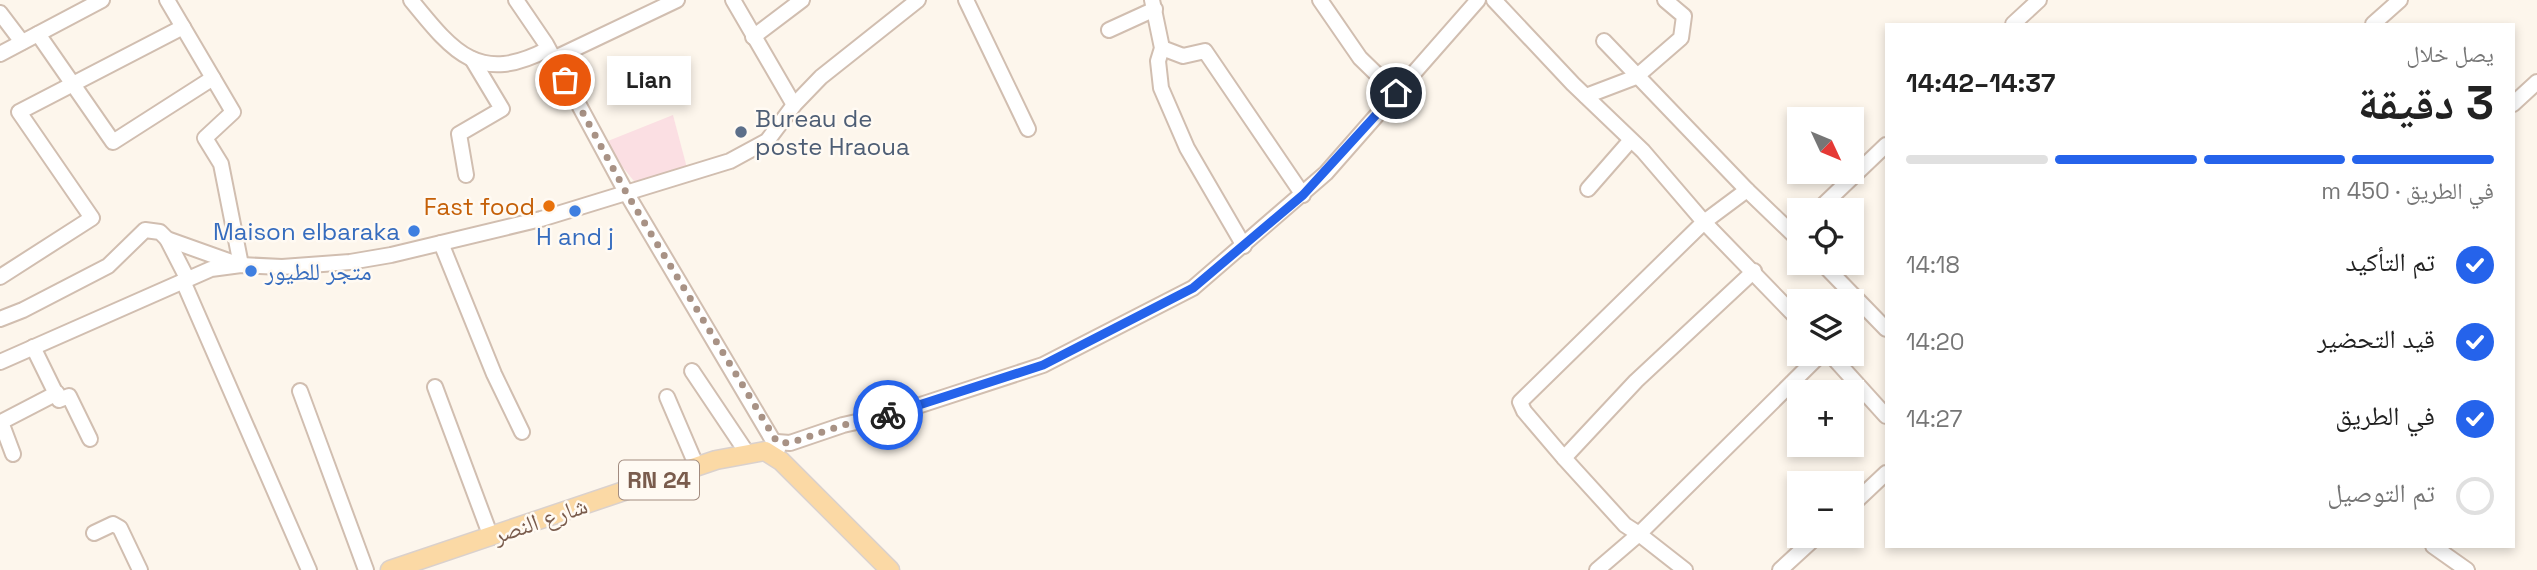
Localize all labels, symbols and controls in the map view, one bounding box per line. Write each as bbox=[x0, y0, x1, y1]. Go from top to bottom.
text: يصل خلال bbox=[2406, 39, 2494, 69]
pin bbox=[535, 50, 595, 110]
callout: Lian bbox=[607, 56, 691, 104]
icon: bag bbox=[546, 61, 584, 99]
pin bbox=[1366, 63, 1426, 123]
text: Lian bbox=[626, 65, 672, 95]
text: 14:37–14:42 bbox=[1906, 66, 2055, 100]
icon: home bbox=[1377, 74, 1415, 112]
text: 3 دقيقة bbox=[2358, 74, 2494, 132]
place label: Bureau de poste Hraoua bbox=[755, 103, 910, 162]
north arrow bbox=[1787, 107, 1864, 184]
map controls bbox=[1787, 107, 1864, 548]
marker: Bureau de poste Hraoua bbox=[733, 124, 749, 140]
text: في الطريق · 450 m bbox=[2321, 176, 2494, 206]
place label: Fast food bbox=[424, 191, 535, 222]
marker: Fast food bbox=[541, 198, 557, 214]
button: locate bbox=[1787, 198, 1864, 275]
marker: H and j bbox=[567, 203, 583, 219]
place label: Maison elbaraka bbox=[213, 216, 400, 247]
place label: H and j bbox=[536, 221, 614, 252]
marker: Maison elbaraka bbox=[406, 223, 422, 239]
text: تم التأكيد bbox=[2346, 245, 2435, 279]
icon: check bbox=[2456, 246, 2494, 284]
text: 14:18 bbox=[1906, 250, 1960, 280]
place label: متجر للطيور bbox=[264, 256, 372, 287]
marker: متجر للطيور bbox=[243, 263, 259, 279]
button: layers bbox=[1787, 289, 1864, 366]
text: قيد التحضير bbox=[2317, 322, 2435, 356]
icon: check bbox=[2456, 323, 2494, 361]
text: 14:20 bbox=[1906, 327, 1964, 357]
courier bbox=[853, 380, 923, 450]
button: + bbox=[1787, 380, 1864, 457]
icon: bike bbox=[869, 396, 907, 434]
text: في الطريق bbox=[2335, 399, 2435, 433]
icon: check bbox=[2456, 400, 2494, 438]
text: 14:27 bbox=[1906, 404, 1962, 434]
road number: RN 24 bbox=[619, 460, 699, 500]
button: − bbox=[1787, 471, 1864, 548]
text: تم التوصيل bbox=[2327, 476, 2435, 510]
street label: شارع النصر bbox=[488, 489, 591, 551]

